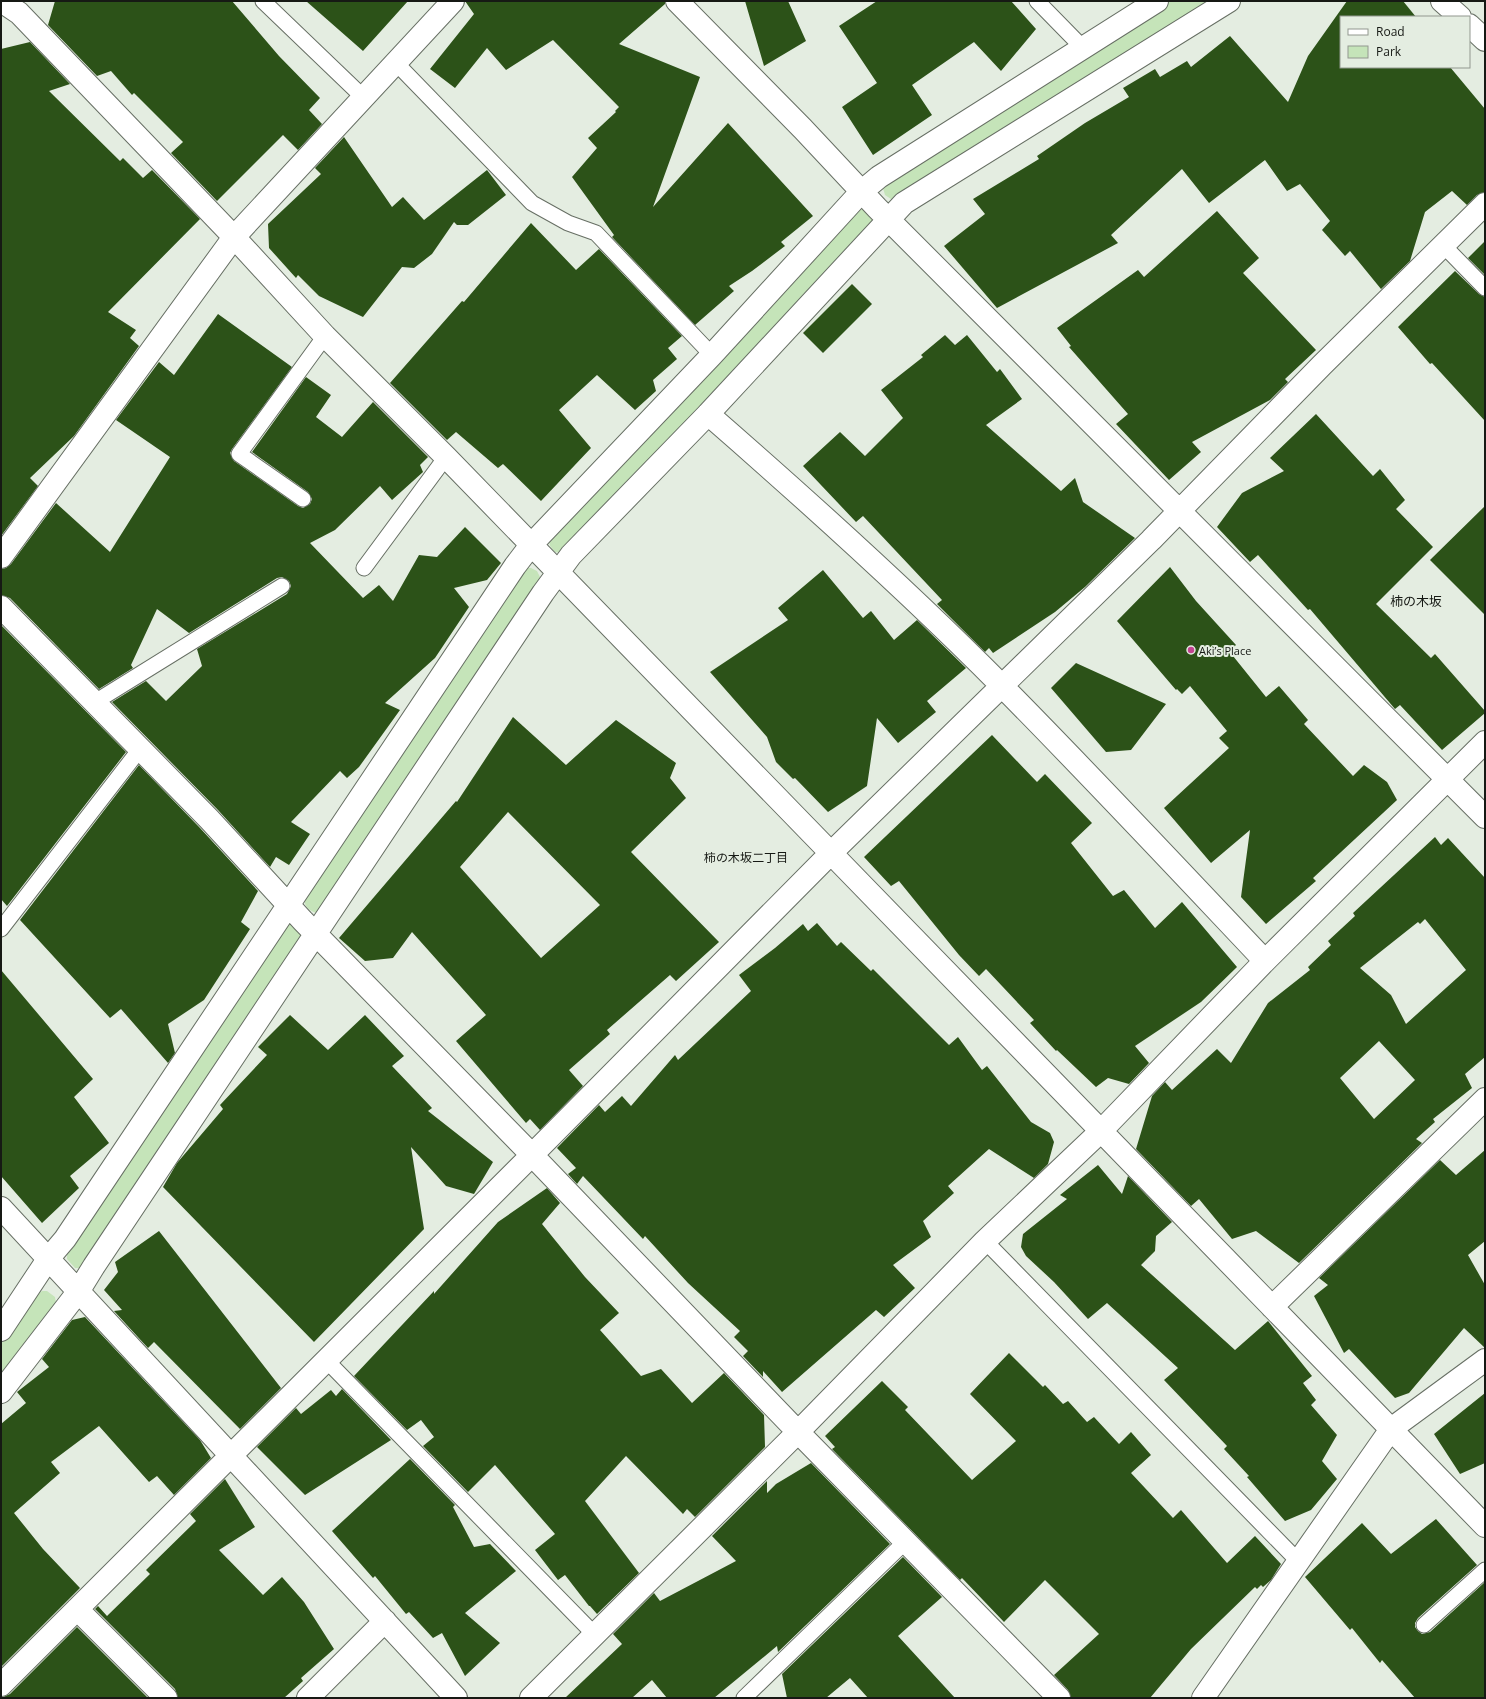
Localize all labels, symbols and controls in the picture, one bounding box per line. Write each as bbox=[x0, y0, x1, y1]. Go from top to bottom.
legend bbox=[1340, 16, 1470, 68]
text: Road bbox=[1376, 23, 1405, 40]
text: Park bbox=[1376, 43, 1402, 60]
district label: 柿の木坂 bbox=[1390, 592, 1442, 610]
place label: Aki’s Place bbox=[1199, 643, 1251, 658]
marker: Aki’s Place bbox=[1186, 645, 1196, 655]
district label: 柿の木坂二丁目 bbox=[704, 849, 788, 866]

